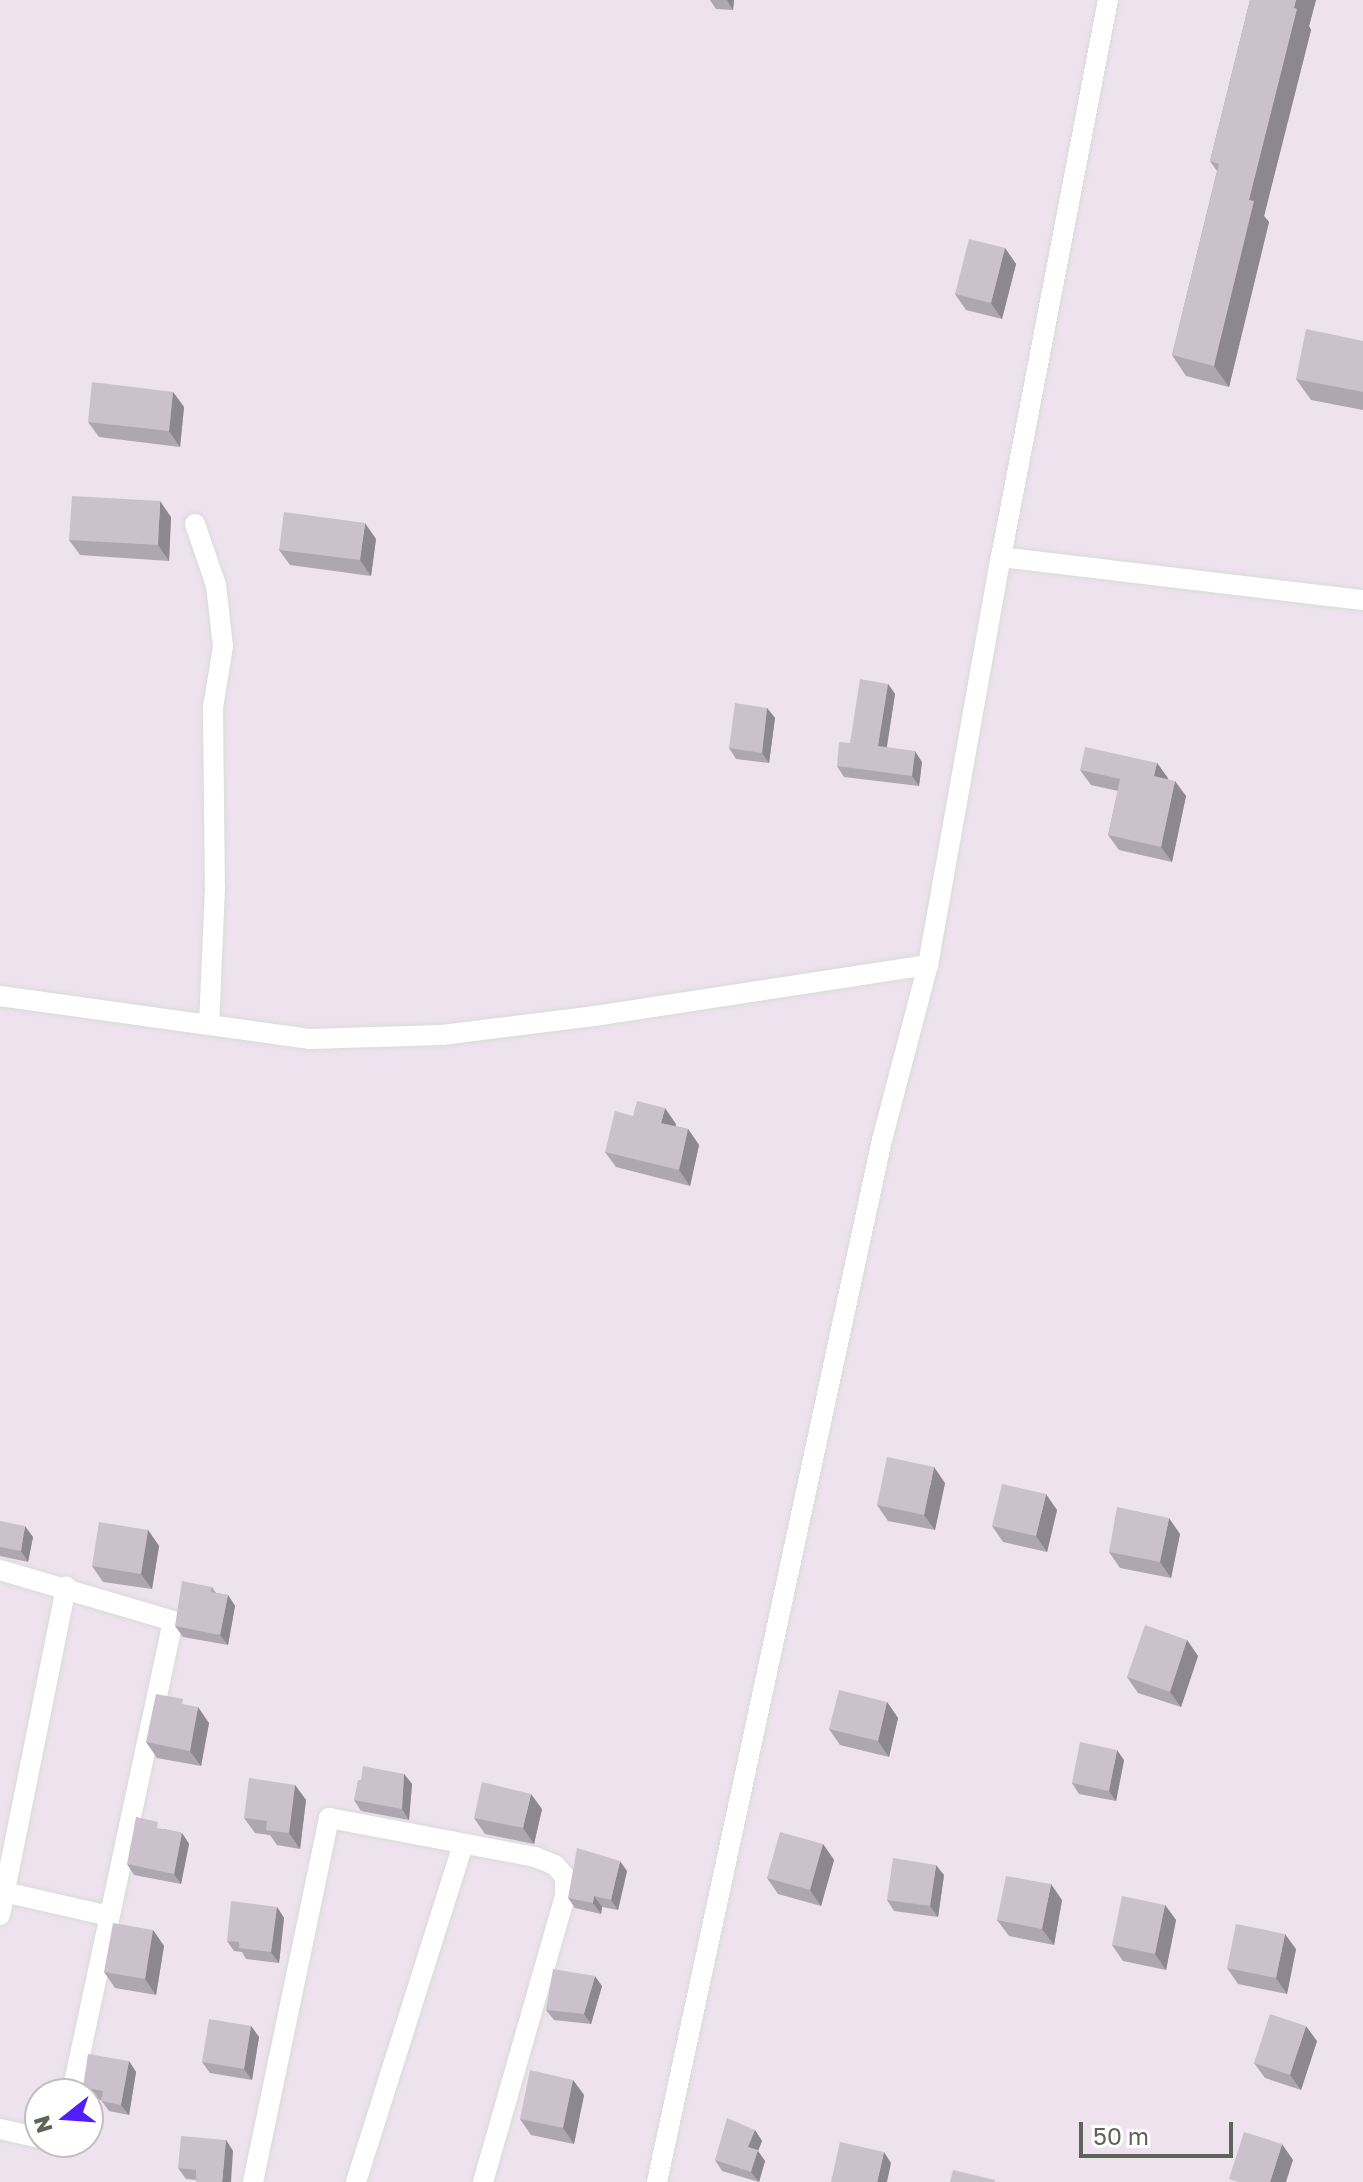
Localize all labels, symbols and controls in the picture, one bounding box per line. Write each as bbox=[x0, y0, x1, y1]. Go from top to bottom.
north arrow bbox=[24, 2078, 104, 2158]
scale bar bbox=[1083, 2106, 1237, 2156]
text: N bbox=[27, 2113, 58, 2137]
text: 50 m bbox=[1093, 2121, 1149, 2150]

